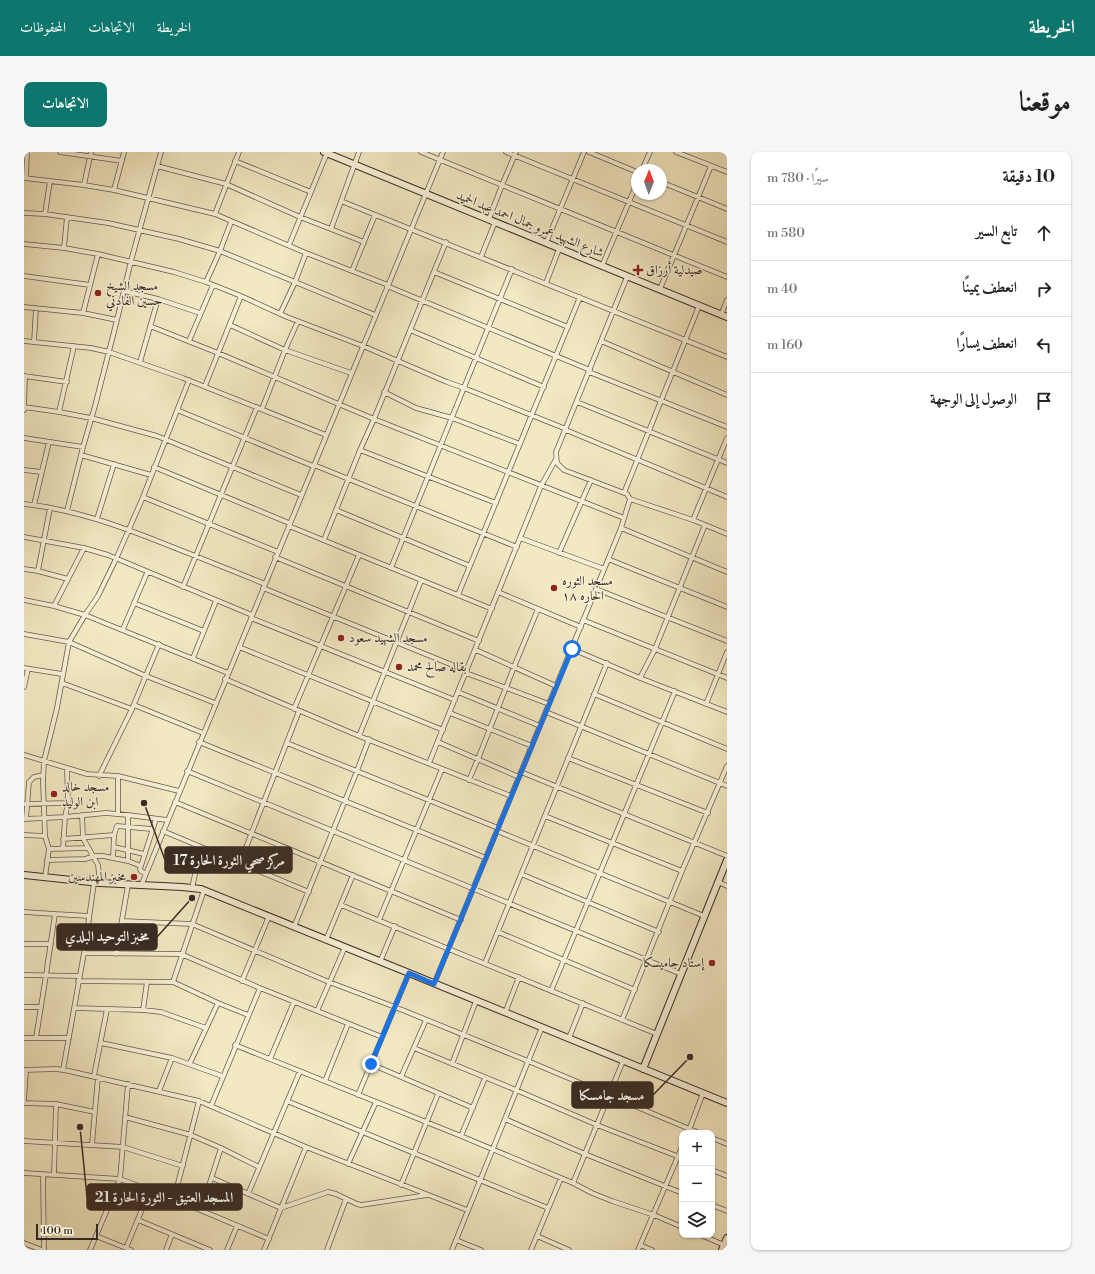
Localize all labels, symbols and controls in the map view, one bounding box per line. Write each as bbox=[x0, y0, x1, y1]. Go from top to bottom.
text: الخريطة bbox=[1029, 15, 1075, 39]
text: المحفوظات bbox=[20, 19, 66, 37]
text: الاتجاهات bbox=[88, 19, 135, 37]
text: الخريطة bbox=[157, 19, 191, 37]
button: الاتجاهات bbox=[24, 82, 107, 127]
text: موقعنا bbox=[1019, 85, 1071, 120]
north arrow bbox=[631, 164, 667, 200]
text: 10 دقيقة bbox=[1003, 166, 1055, 188]
text: سيرًا · 780 m bbox=[767, 170, 829, 186]
street label: شارع الشهيد عمرو جمال احمد عبد الحميد bbox=[453, 187, 606, 264]
text: تابع السير bbox=[975, 222, 1017, 241]
icon: ahead bbox=[1033, 222, 1055, 244]
text: 580 m bbox=[767, 225, 805, 241]
place label: صيدلية أرزاق bbox=[646, 261, 703, 278]
marker: صيدلية أرزاق bbox=[633, 265, 643, 275]
place label: مسجد الشيخ حسين الفادني bbox=[106, 278, 163, 312]
text: انعطف يمينًا bbox=[962, 278, 1017, 297]
icon: right bbox=[1033, 278, 1055, 300]
text: 40 m bbox=[767, 281, 797, 297]
marker: مسجد الشيخ حسين الفادني bbox=[93, 288, 103, 298]
text: انعطف يسارًا bbox=[956, 334, 1017, 353]
icon: left bbox=[1033, 334, 1055, 356]
text: 160 m bbox=[767, 337, 803, 353]
text: الوصول إلى الوجهة bbox=[930, 390, 1017, 409]
icon: arrive bbox=[1033, 390, 1055, 412]
place label: مسجد الثوره الحاره ١٨ bbox=[562, 573, 613, 604]
marker: مسجد الثوره الحاره ١٨ bbox=[549, 583, 559, 593]
place label: مسجد الشهيد سعود bbox=[349, 630, 428, 646]
marker: مسجد الشهيد سعود bbox=[336, 633, 346, 643]
route start bbox=[563, 640, 581, 658]
place label: بقاله صالح محمد bbox=[407, 659, 467, 678]
marker: بقاله صالح محمد bbox=[394, 662, 404, 672]
place label: مسجد خالد ابن الوليد bbox=[62, 779, 109, 810]
marker: مسجد خالد ابن الوليد bbox=[49, 789, 59, 799]
callout: مركز صحي الثورة الحارة 17 bbox=[165, 847, 292, 873]
text: مركز صحي الثورة الحارة 17 bbox=[173, 852, 285, 873]
place label: مخبز المهندسين bbox=[68, 869, 126, 885]
marker: مخبز المهندسين bbox=[129, 872, 139, 882]
callout: مخبز التوحيد البلدي bbox=[57, 924, 157, 950]
text: مخبز التوحيد البلدي bbox=[65, 928, 149, 948]
place label: إستاد جاميسكا bbox=[643, 955, 705, 971]
marker: إستاد جاميسكا bbox=[707, 958, 717, 968]
route end bbox=[362, 1055, 380, 1073]
callout: مسجد جامسكا bbox=[572, 1082, 653, 1108]
text: مسجد جامسكا bbox=[580, 1087, 644, 1105]
map controls bbox=[679, 1130, 715, 1238]
button: + bbox=[679, 1130, 715, 1166]
button: − bbox=[679, 1166, 715, 1202]
callout: المسجد العتيق - الثورة الحارة 21 bbox=[87, 1184, 242, 1210]
text: المسجد العتيق - الثورة الحارة 21 bbox=[95, 1189, 233, 1207]
button: layers bbox=[679, 1202, 715, 1238]
scale bar bbox=[36, 1222, 98, 1241]
text: 100 m bbox=[42, 1224, 73, 1238]

